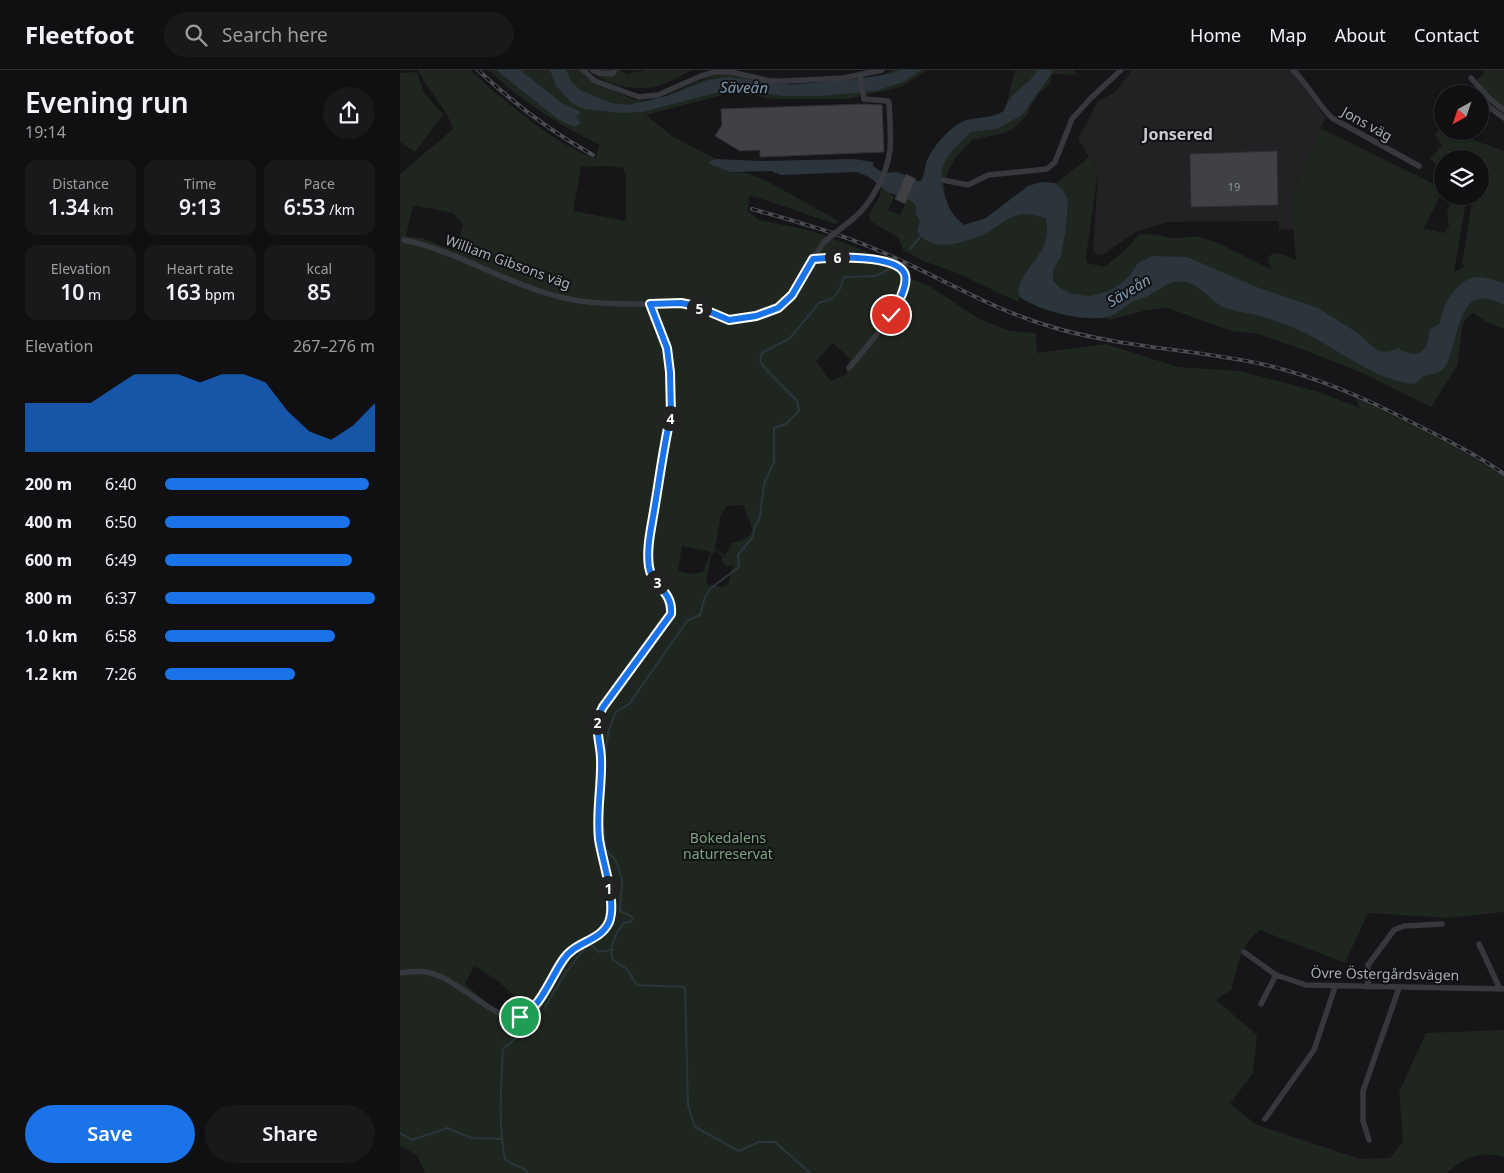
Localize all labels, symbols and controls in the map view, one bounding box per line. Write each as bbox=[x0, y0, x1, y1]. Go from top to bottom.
search box bbox=[164, 12, 514, 57]
text: Fleetfoot bbox=[25, 18, 134, 51]
icon: search bbox=[182, 21, 210, 49]
text: Search here bbox=[222, 22, 328, 48]
text: Home bbox=[1190, 23, 1241, 47]
text: Map bbox=[1269, 23, 1307, 47]
text: About bbox=[1335, 23, 1386, 47]
text: Contact bbox=[1414, 23, 1479, 47]
water label: Säveån bbox=[720, 77, 768, 97]
text: Evening run bbox=[25, 83, 189, 121]
north arrow bbox=[1434, 85, 1489, 140]
map controls bbox=[1434, 85, 1489, 205]
button: share bbox=[323, 87, 375, 139]
street label: Jons väg bbox=[1337, 101, 1396, 145]
text: 19:14 bbox=[25, 121, 66, 143]
district label: Jonsered bbox=[1141, 123, 1213, 145]
button: layers bbox=[1434, 150, 1489, 205]
text: Distance bbox=[52, 174, 109, 193]
text: Time bbox=[184, 174, 216, 193]
text: Pace bbox=[304, 174, 335, 193]
house number: 19 bbox=[1228, 179, 1240, 194]
text: 1.34 bbox=[48, 193, 89, 221]
text: 9:13 bbox=[179, 193, 221, 221]
text: 6:53 bbox=[284, 193, 326, 221]
text: km bbox=[89, 200, 114, 219]
text: /km bbox=[326, 200, 355, 219]
street label: William Gibsons väg bbox=[443, 230, 574, 293]
pin: 6 bbox=[824, 244, 850, 270]
text: 6 bbox=[833, 248, 842, 267]
text: Elevation bbox=[51, 259, 111, 278]
text: Heart rate bbox=[167, 259, 233, 278]
text: kcal bbox=[306, 259, 332, 278]
water label: Säveån bbox=[1103, 269, 1154, 311]
text: 10 bbox=[60, 278, 84, 306]
text: 163 bbox=[165, 278, 201, 306]
text: 85 bbox=[307, 278, 331, 306]
text: m bbox=[84, 285, 101, 304]
text: bpm bbox=[201, 285, 235, 304]
pin bbox=[870, 294, 912, 336]
pin: 5 bbox=[686, 296, 712, 320]
text: 5 bbox=[695, 299, 704, 318]
icon: check bbox=[877, 301, 905, 329]
text: Elevation bbox=[25, 335, 93, 357]
text: 267–276 m bbox=[293, 335, 375, 357]
pin: 4 bbox=[658, 406, 682, 430]
text: 4 bbox=[666, 409, 675, 428]
text: 200 m bbox=[25, 473, 72, 495]
text: 6:40 bbox=[105, 473, 137, 495]
text: 400 m bbox=[25, 511, 72, 533]
text: 6:50 bbox=[105, 511, 137, 533]
text: 600 m bbox=[25, 549, 72, 571]
text: 6:49 bbox=[105, 549, 137, 571]
pin: 3 bbox=[644, 570, 670, 594]
text: 3 bbox=[653, 573, 662, 592]
text: 800 m bbox=[25, 587, 72, 609]
text: 6:37 bbox=[105, 587, 137, 609]
text: 1.0 km bbox=[25, 625, 77, 647]
text: 6:58 bbox=[105, 625, 137, 647]
text: 1.2 km bbox=[25, 663, 77, 685]
text: 7:26 bbox=[105, 663, 137, 685]
pin: 2 bbox=[584, 710, 610, 734]
text: 2 bbox=[593, 713, 602, 732]
park label: Bokedalens naturreservat bbox=[683, 828, 773, 863]
pin: 1 bbox=[596, 876, 620, 900]
text: 1 bbox=[604, 879, 613, 898]
street label: Övre Östergårdsvägen bbox=[1310, 963, 1460, 984]
pin bbox=[499, 996, 541, 1038]
icon: arrive bbox=[506, 1003, 534, 1031]
button: Save bbox=[25, 1105, 195, 1163]
button: Share bbox=[205, 1105, 375, 1163]

